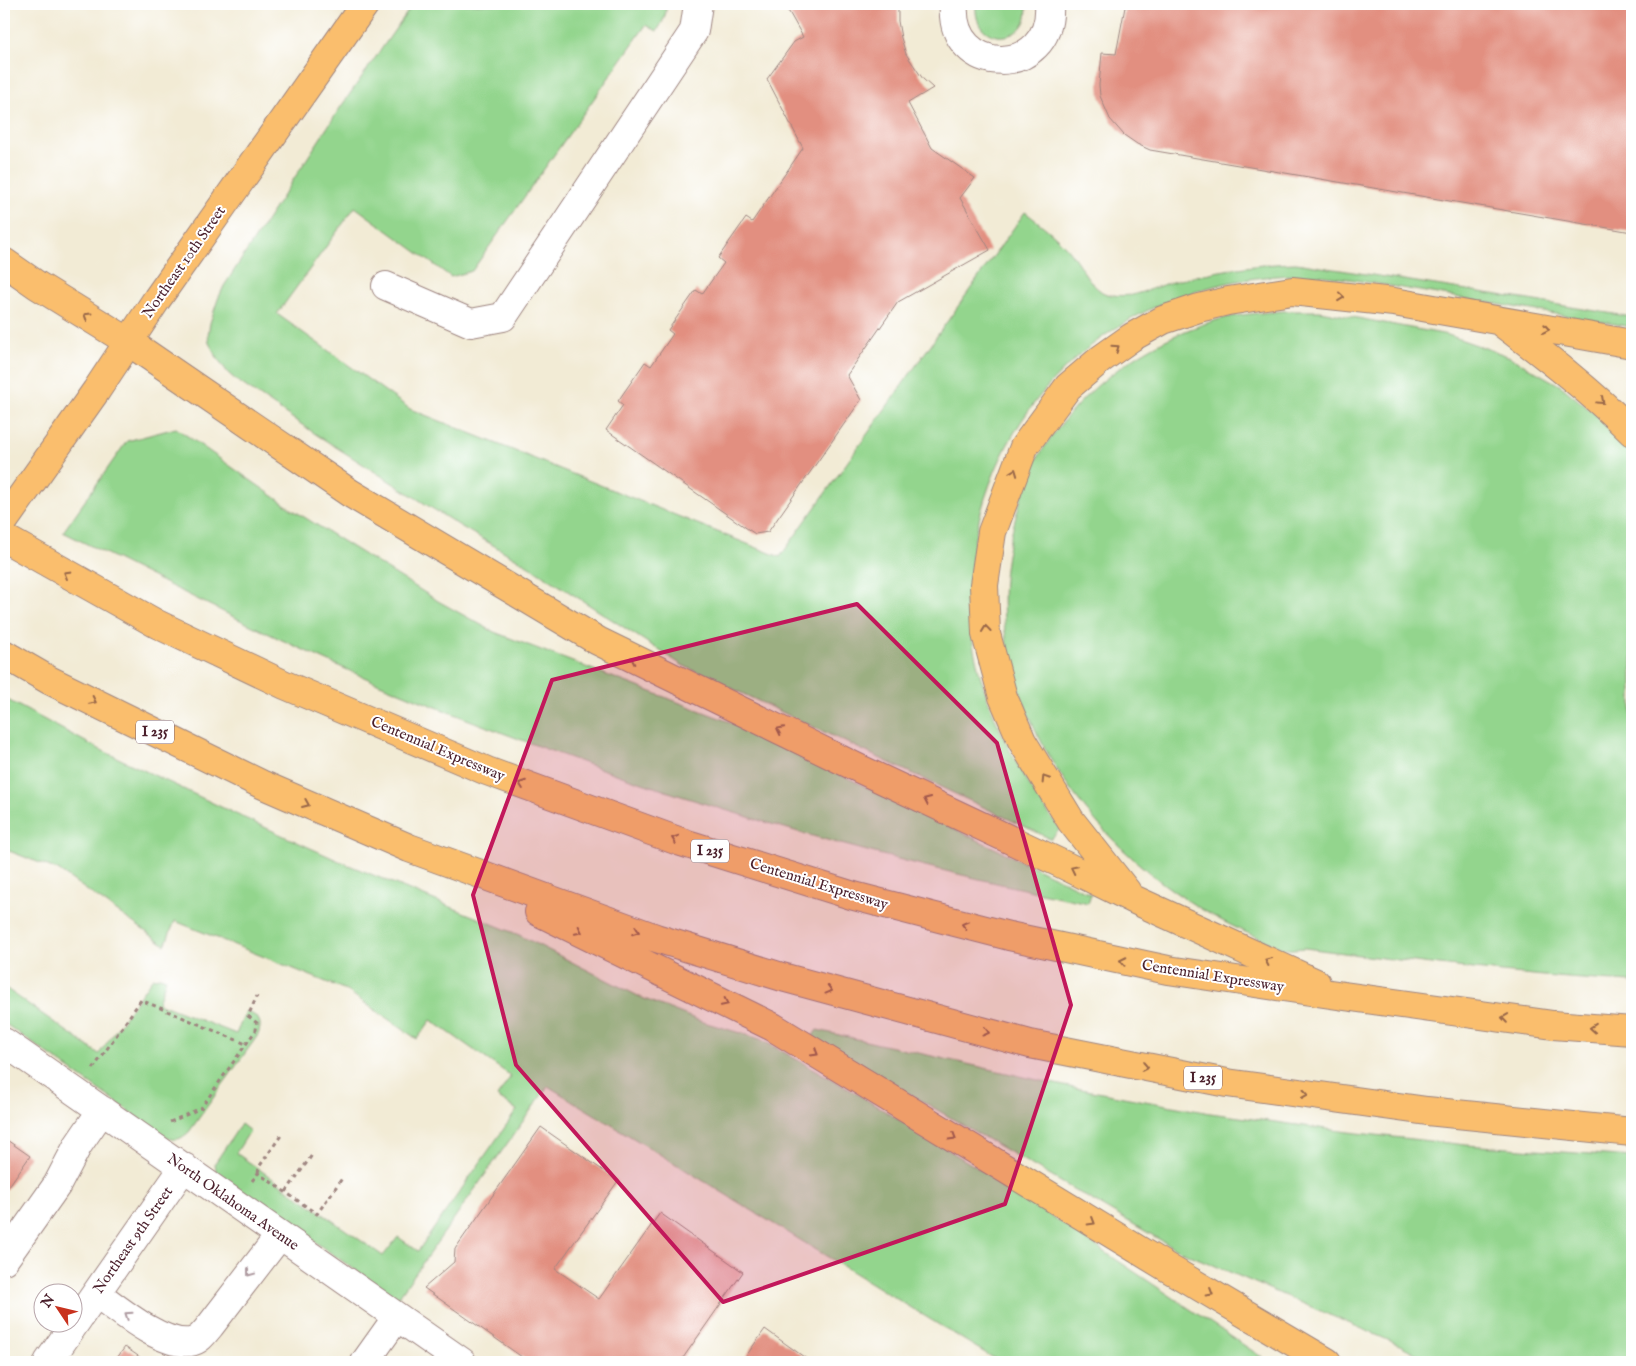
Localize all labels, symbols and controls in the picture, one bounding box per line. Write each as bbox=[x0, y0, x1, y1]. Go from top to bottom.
street label: Northeast 10th Street bbox=[138, 202, 230, 322]
one-way arrow bbox=[1337, 291, 1345, 302]
one-way arrow bbox=[84, 313, 93, 323]
one-way arrow bbox=[1542, 323, 1551, 333]
one-way arrow bbox=[1110, 345, 1119, 354]
one-way arrow bbox=[1595, 396, 1604, 405]
one-way arrow bbox=[1008, 468, 1018, 477]
one-way arrow bbox=[63, 571, 72, 581]
one-way arrow bbox=[981, 625, 992, 633]
one-way arrow bbox=[630, 655, 639, 665]
one-way arrow bbox=[88, 695, 97, 705]
street label: Centennial Expressway bbox=[368, 712, 508, 786]
road number: I 235 bbox=[136, 720, 174, 744]
one-way arrow bbox=[776, 726, 785, 736]
one-way arrow bbox=[1042, 776, 1051, 785]
one-way arrow bbox=[518, 780, 527, 790]
one-way arrow bbox=[923, 796, 932, 806]
one-way arrow bbox=[301, 797, 310, 808]
one-way arrow bbox=[671, 835, 680, 845]
road number: I 235 bbox=[691, 839, 729, 862]
street label: Centennial Expressway bbox=[747, 854, 891, 914]
one-way arrow bbox=[1070, 865, 1079, 875]
one-way arrow bbox=[960, 920, 969, 931]
one-way arrow bbox=[574, 925, 583, 936]
one-way arrow bbox=[631, 925, 640, 935]
street label: Centennial Expressway bbox=[1141, 955, 1286, 997]
one-way arrow bbox=[1119, 956, 1128, 966]
one-way arrow bbox=[1264, 957, 1273, 968]
one-way arrow bbox=[825, 984, 834, 995]
one-way arrow bbox=[719, 997, 728, 1007]
one-way arrow bbox=[1500, 1013, 1508, 1024]
one-way arrow bbox=[1588, 1023, 1596, 1034]
one-way arrow bbox=[982, 1026, 991, 1037]
one-way arrow bbox=[809, 1046, 818, 1056]
one-way arrow bbox=[1140, 1061, 1149, 1071]
road number: I 235 bbox=[1184, 1066, 1222, 1090]
one-way arrow bbox=[1301, 1088, 1309, 1099]
one-way arrow bbox=[948, 1131, 957, 1141]
street label: North Oklahoma Avenue bbox=[163, 1149, 303, 1255]
street label: Northeast 9th Street bbox=[89, 1183, 177, 1297]
one-way arrow bbox=[1087, 1216, 1096, 1225]
one-way arrow bbox=[248, 1267, 256, 1276]
north arrow bbox=[32, 1284, 82, 1334]
one-way arrow bbox=[1204, 1287, 1213, 1297]
text: N bbox=[37, 1291, 59, 1312]
one-way arrow bbox=[124, 1312, 133, 1321]

